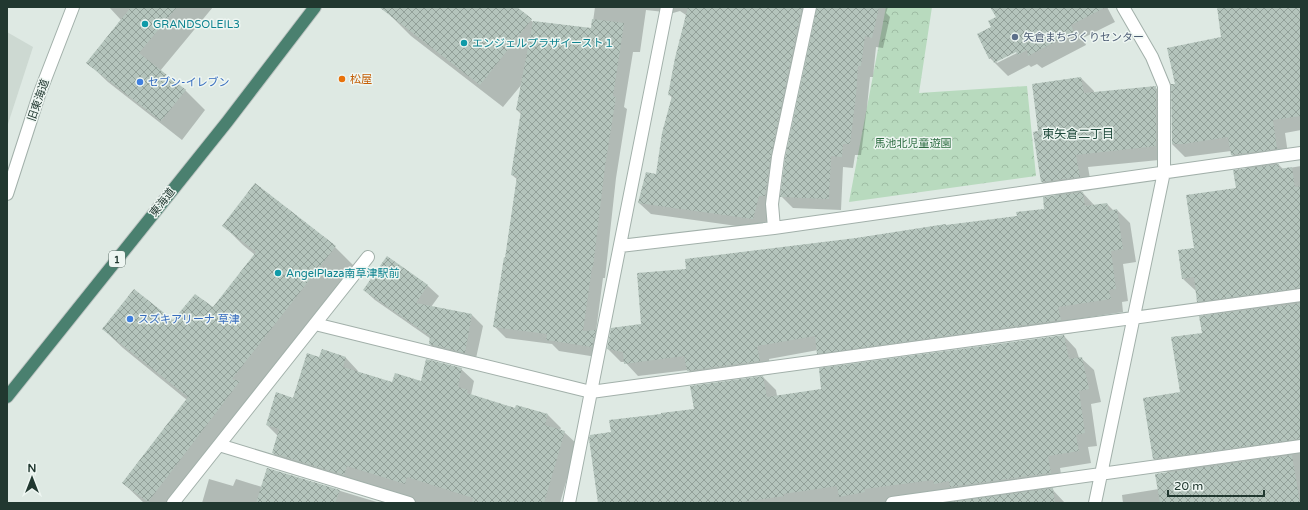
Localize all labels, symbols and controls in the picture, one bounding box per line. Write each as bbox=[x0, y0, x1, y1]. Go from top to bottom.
place label: GRANDSOLEIL3 bbox=[153, 18, 240, 31]
marker: GRANDSOLEIL3 bbox=[140, 19, 150, 29]
place label: 矢倉まちづくりセンター bbox=[1023, 31, 1144, 44]
marker: 矢倉まちづくりセンター bbox=[1010, 32, 1020, 42]
place label: エンジェルプラザイースト１ bbox=[472, 37, 614, 50]
marker: エンジェルプラザイースト１ bbox=[459, 38, 469, 48]
place label: 松屋 bbox=[350, 73, 372, 86]
marker: 松屋 bbox=[337, 74, 347, 84]
place label: セブン-イレブン bbox=[148, 76, 230, 89]
street label: 旧東海道 bbox=[25, 77, 52, 123]
marker: セブン-イレブン bbox=[135, 77, 145, 87]
district label: 東矢倉二丁目 bbox=[1042, 127, 1114, 141]
park label: 馬池北児童遊園 bbox=[875, 137, 952, 150]
street label: 東海道 bbox=[147, 185, 178, 219]
road number: 1 bbox=[109, 251, 125, 267]
place label: AngelPlaza南草津駅前 bbox=[286, 267, 400, 280]
marker: AngelPlaza南草津駅前 bbox=[273, 268, 283, 278]
place label: スズキアリーナ 草津 bbox=[138, 313, 240, 326]
marker: スズキアリーナ 草津 bbox=[125, 314, 135, 324]
north arrow bbox=[12, 458, 52, 498]
text: N bbox=[28, 462, 36, 475]
scale bar bbox=[1168, 472, 1264, 498]
text: 20 m bbox=[1174, 479, 1203, 493]

